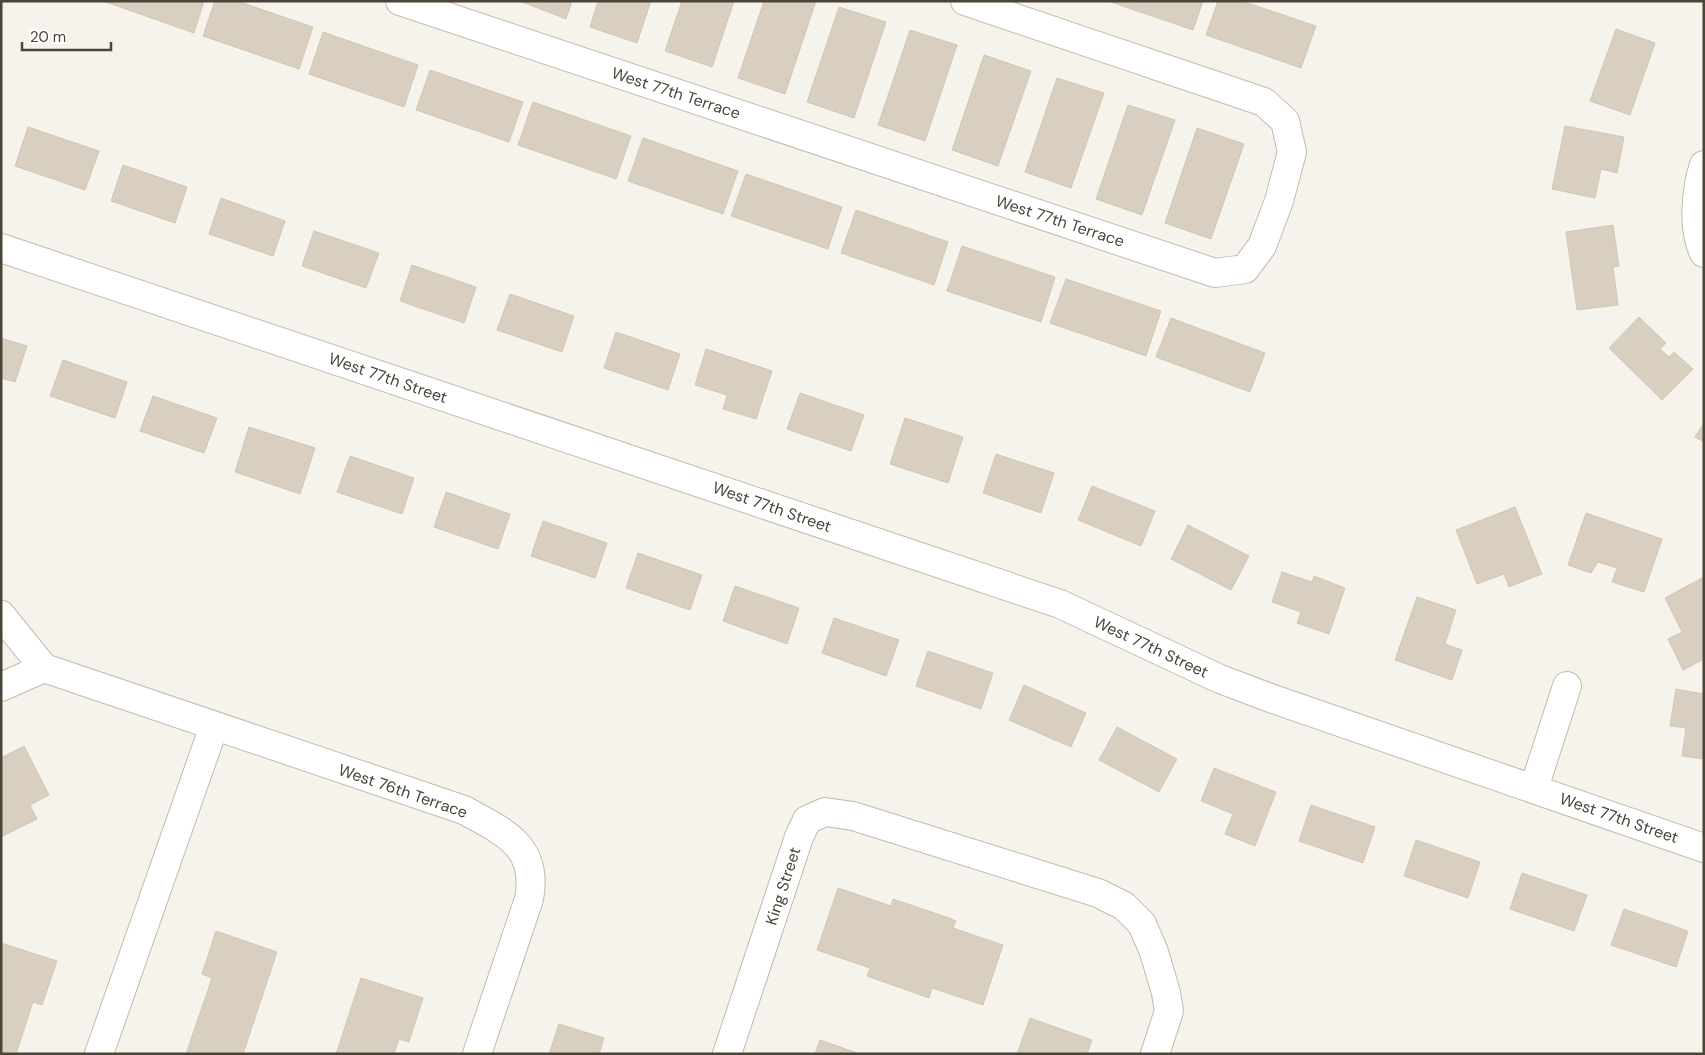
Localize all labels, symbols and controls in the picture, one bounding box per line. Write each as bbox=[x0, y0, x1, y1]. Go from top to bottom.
scale bar bbox=[22, 20, 111, 52]
text: 20 m bbox=[30, 27, 66, 47]
street label: West 77th Terrace bbox=[609, 62, 743, 124]
street label: West 77th Terrace bbox=[993, 190, 1127, 252]
street label: West 77th Street bbox=[326, 348, 450, 408]
street label: West 77th Street bbox=[710, 477, 834, 537]
street label: West 77th Street bbox=[1090, 611, 1212, 683]
street label: West 76th Terrace bbox=[336, 759, 470, 823]
street label: West 77th Street bbox=[1557, 788, 1681, 848]
street label: King Street bbox=[761, 844, 805, 928]

